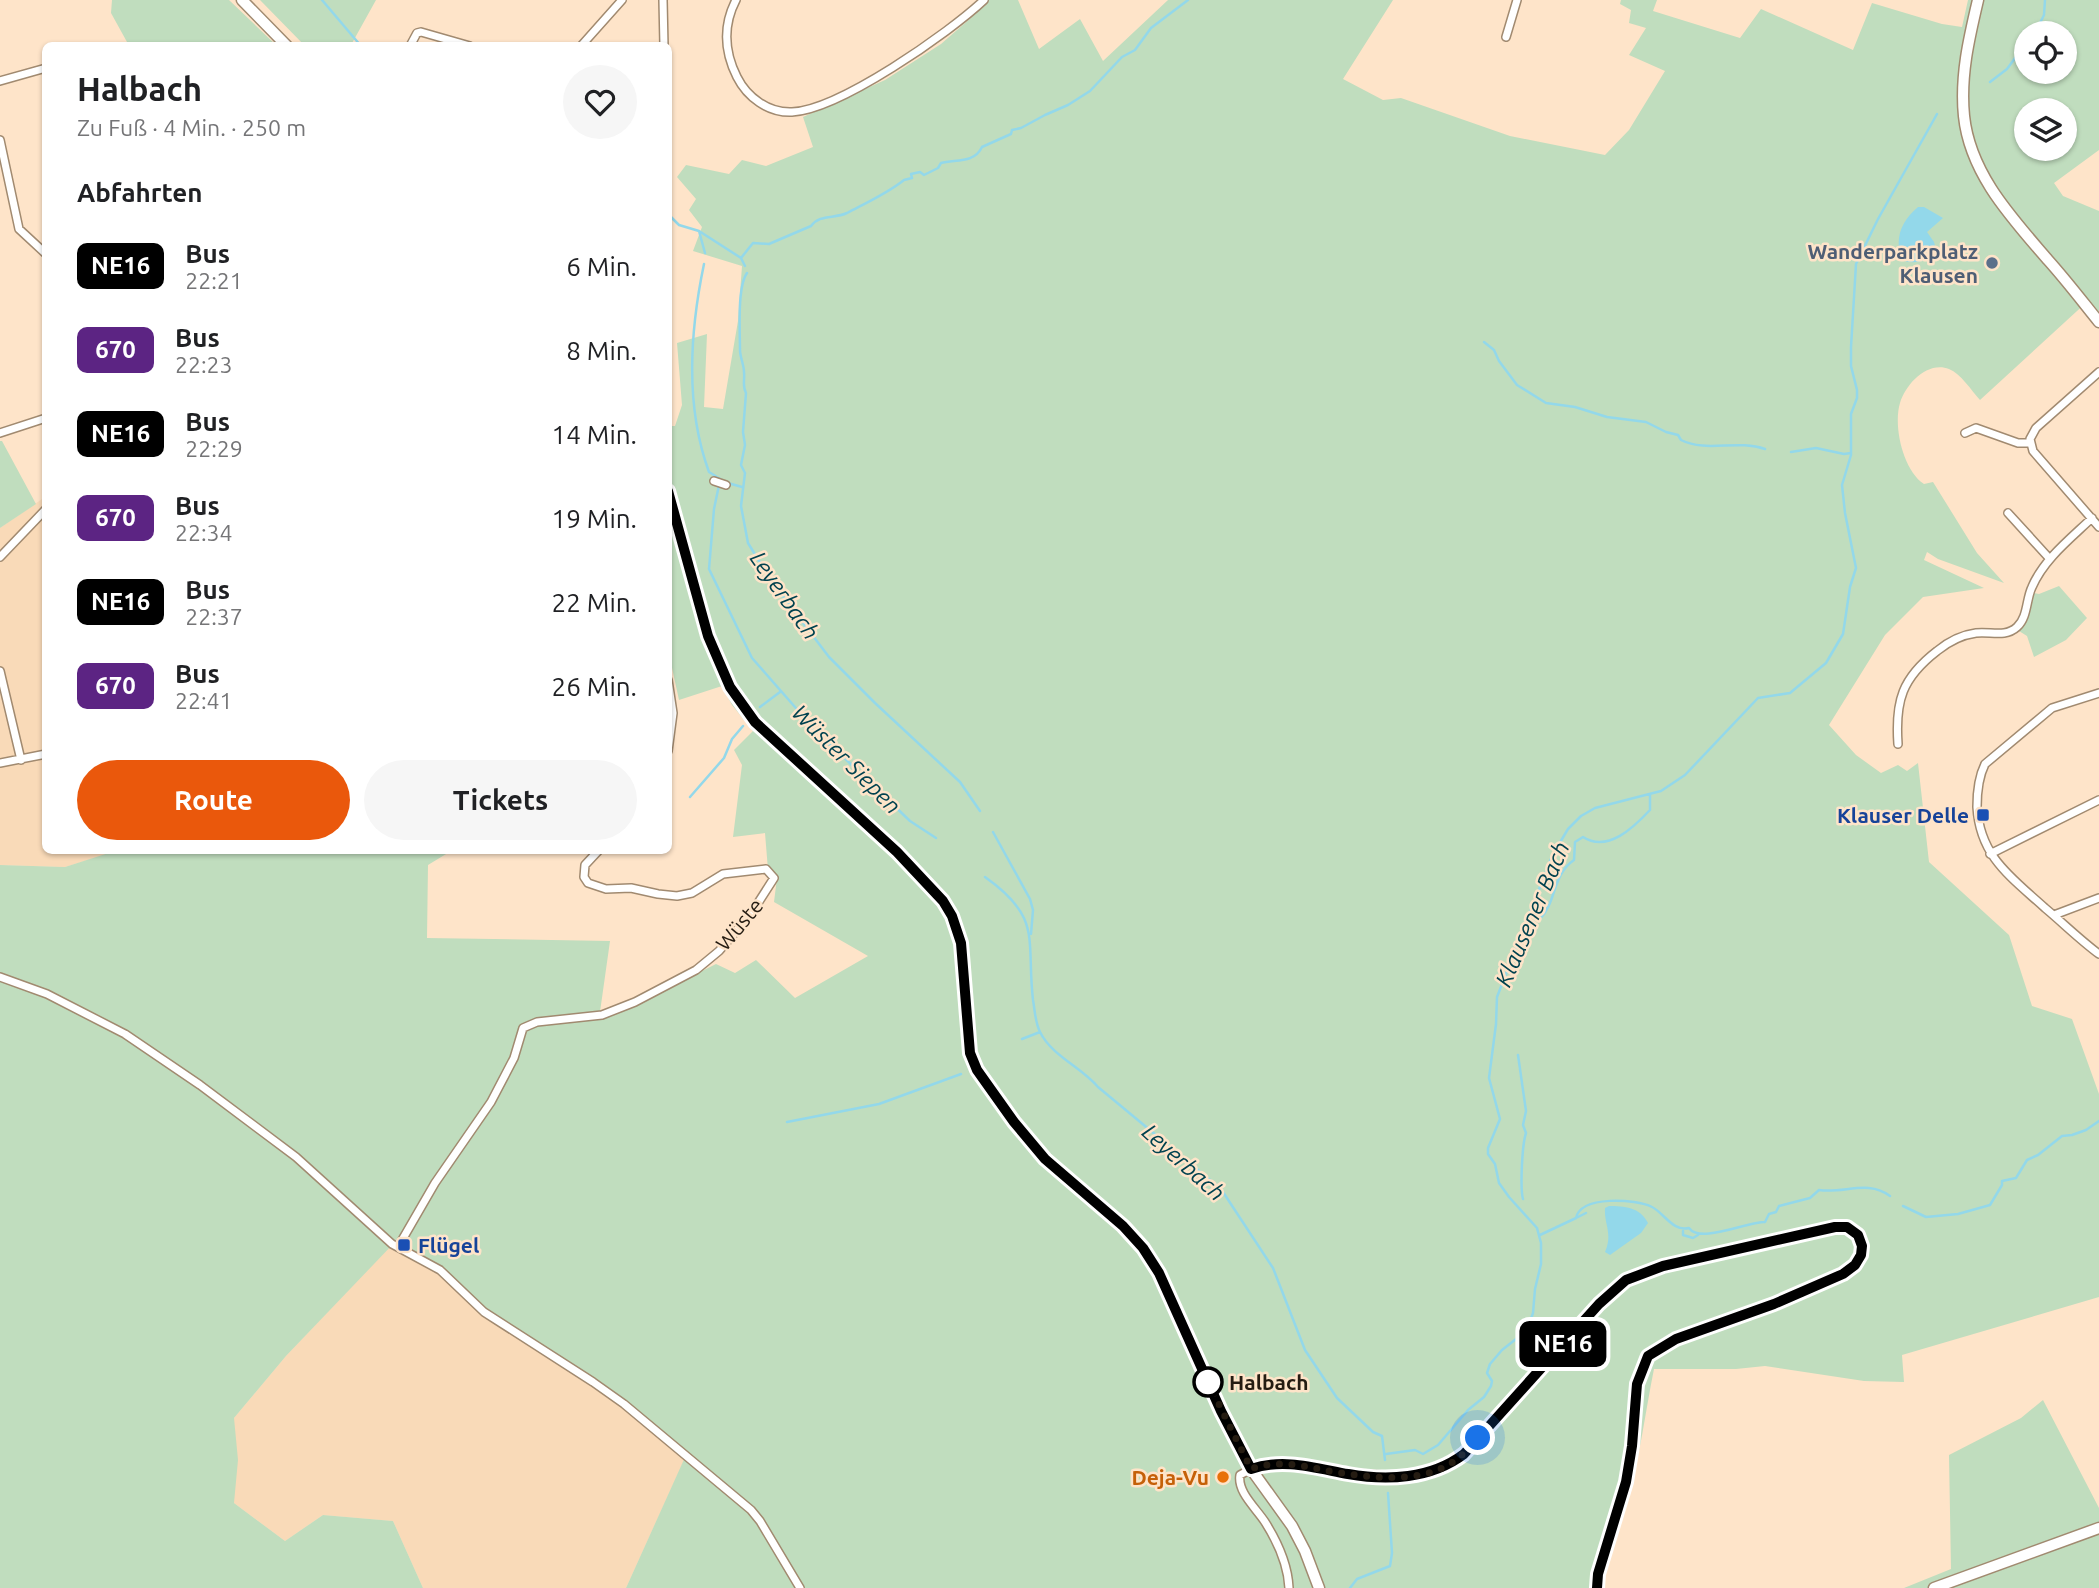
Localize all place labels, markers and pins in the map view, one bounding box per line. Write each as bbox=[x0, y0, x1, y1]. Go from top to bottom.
place label: Wanderparkplatz Klausen bbox=[1807, 239, 1978, 287]
marker: Wanderparkplatz Klausen bbox=[1984, 255, 2000, 271]
place label: Klauser Delle bbox=[1837, 803, 1969, 827]
marker: Klauser Delle bbox=[1975, 807, 1991, 823]
place label: Flügel bbox=[418, 1233, 479, 1257]
marker: Flügel bbox=[396, 1237, 412, 1253]
marker: Halbach bbox=[1193, 1367, 1223, 1397]
place label: Halbach bbox=[1229, 1370, 1309, 1394]
place label: Deja-Vu bbox=[1131, 1465, 1209, 1489]
marker: Deja-Vu bbox=[1215, 1469, 1231, 1485]

